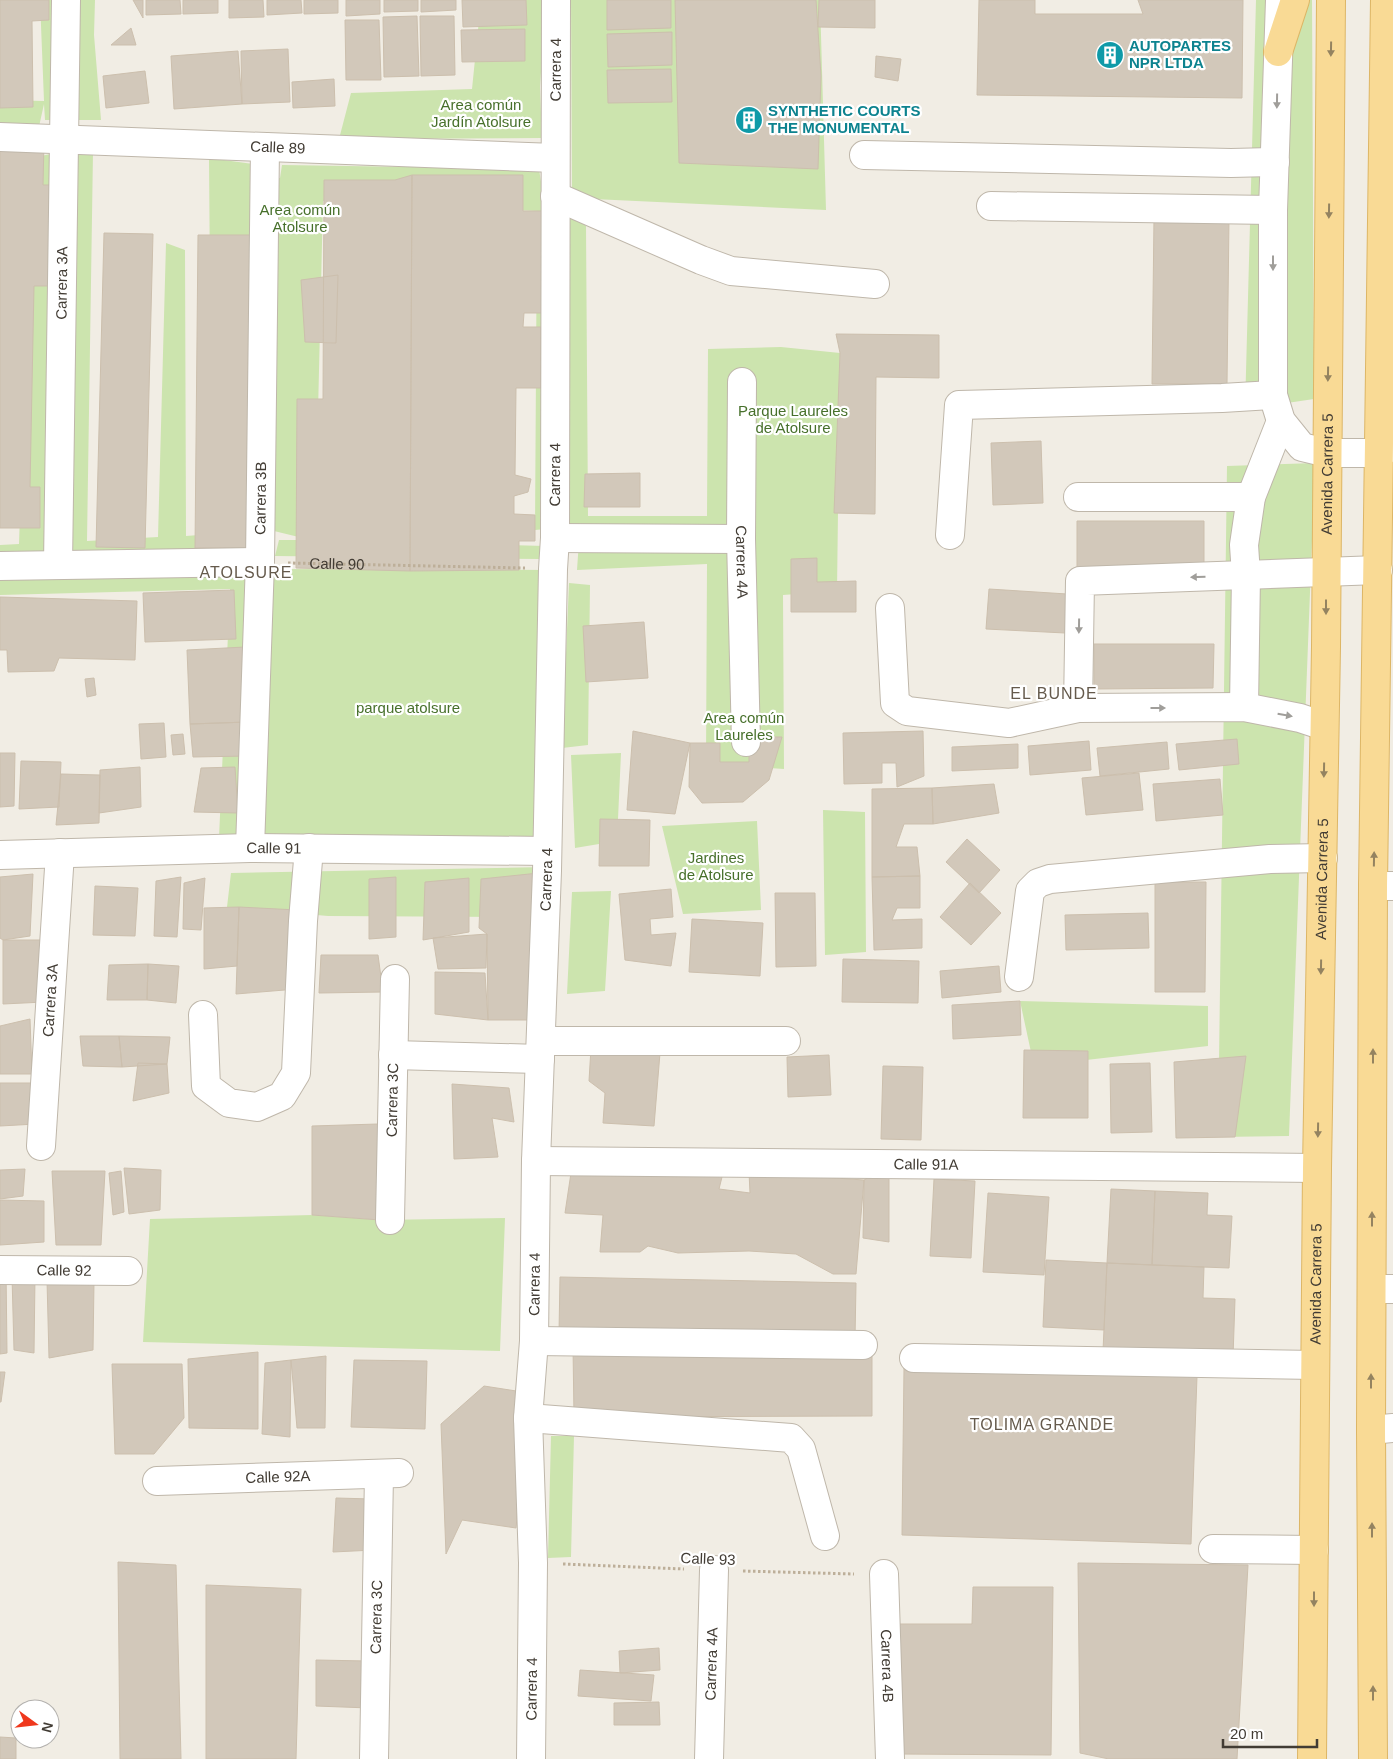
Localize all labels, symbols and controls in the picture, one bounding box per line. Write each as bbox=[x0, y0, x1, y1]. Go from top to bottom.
place label: AUTOPARTES NPR LTDA bbox=[1129, 37, 1231, 71]
street label: Carrera 4 bbox=[547, 38, 564, 101]
building icon: AUTOPARTES NPR LTDA bbox=[1095, 40, 1125, 70]
one-way arrow bbox=[1327, 41, 1335, 57]
one-way arrow bbox=[1273, 93, 1281, 109]
park label: Area común Jardín Atolsure bbox=[431, 96, 531, 130]
place label: SYNTHETIC COURTS THE MONUMENTAL bbox=[768, 102, 921, 136]
building icon: SYNTHETIC COURTS THE MONUMENTAL bbox=[734, 105, 764, 135]
street label: Calle 89 bbox=[250, 137, 306, 157]
park label: Area común Atolsure bbox=[260, 201, 340, 235]
one-way arrow bbox=[1325, 203, 1333, 219]
street label: Carrera 3A bbox=[52, 246, 71, 320]
one-way arrow bbox=[1269, 255, 1277, 271]
one-way arrow bbox=[1324, 366, 1332, 382]
park label: Parque Laureles de Atolsure bbox=[738, 402, 848, 436]
street label: Avenida Carrera 5 bbox=[1318, 413, 1336, 535]
street label: Carrera 4 bbox=[546, 443, 563, 506]
street label: Carrera 3B bbox=[251, 461, 269, 535]
street label: Carrera 4A bbox=[733, 525, 751, 599]
street label: Calle 90 bbox=[309, 554, 365, 573]
district label: ATOLSURE bbox=[200, 564, 292, 581]
one-way arrow bbox=[1189, 573, 1205, 581]
one-way arrow bbox=[1322, 599, 1330, 615]
one-way arrow bbox=[1075, 618, 1083, 634]
district label: EL BUNDE bbox=[1010, 685, 1098, 702]
park label: parque atolsure bbox=[356, 699, 460, 716]
one-way arrow bbox=[1151, 704, 1167, 712]
park label: Area común Laureles bbox=[704, 709, 784, 743]
one-way arrow bbox=[1277, 711, 1293, 719]
one-way arrow bbox=[1319, 762, 1327, 778]
street label: Avenida Carrera 5 bbox=[1312, 818, 1331, 940]
street label: Calle 91 bbox=[246, 839, 302, 857]
street label: Carrera 4 bbox=[536, 848, 555, 912]
park label: Jardines de Atolsure bbox=[678, 849, 754, 883]
one-way arrow bbox=[1370, 850, 1378, 866]
one-way arrow bbox=[1317, 959, 1325, 975]
street label: Carrera 3A bbox=[39, 963, 61, 1037]
one-way arrow bbox=[1369, 1048, 1377, 1064]
street label: Carrera 3C bbox=[383, 1063, 401, 1137]
one-way arrow bbox=[1314, 1122, 1322, 1138]
street label: Calle 91A bbox=[893, 1155, 959, 1173]
one-way arrow bbox=[1368, 1210, 1376, 1226]
street label: Avenida Carrera 5 bbox=[1307, 1223, 1325, 1345]
street label: Carrera 4 bbox=[525, 1253, 543, 1316]
street label: Calle 92 bbox=[36, 1261, 92, 1279]
one-way arrow bbox=[1367, 1373, 1375, 1389]
district label: TOLIMA GRANDE bbox=[970, 1416, 1114, 1433]
street label: Calle 92A bbox=[245, 1467, 311, 1486]
one-way arrow bbox=[1368, 1522, 1376, 1538]
street label: Calle 93 bbox=[680, 1549, 736, 1568]
street label: Carrera 3C bbox=[367, 1580, 385, 1654]
one-way arrow bbox=[1310, 1591, 1318, 1607]
street label: Carrera 4A bbox=[702, 1627, 720, 1701]
street label: Carrera 4B bbox=[878, 1629, 897, 1703]
street label: Carrera 4 bbox=[522, 1657, 540, 1721]
one-way arrow bbox=[1369, 1685, 1377, 1701]
north arrow bbox=[10, 1699, 60, 1749]
scale bar bbox=[1223, 1716, 1317, 1748]
text: N bbox=[39, 1720, 57, 1734]
text: 20 m bbox=[1230, 1725, 1263, 1742]

